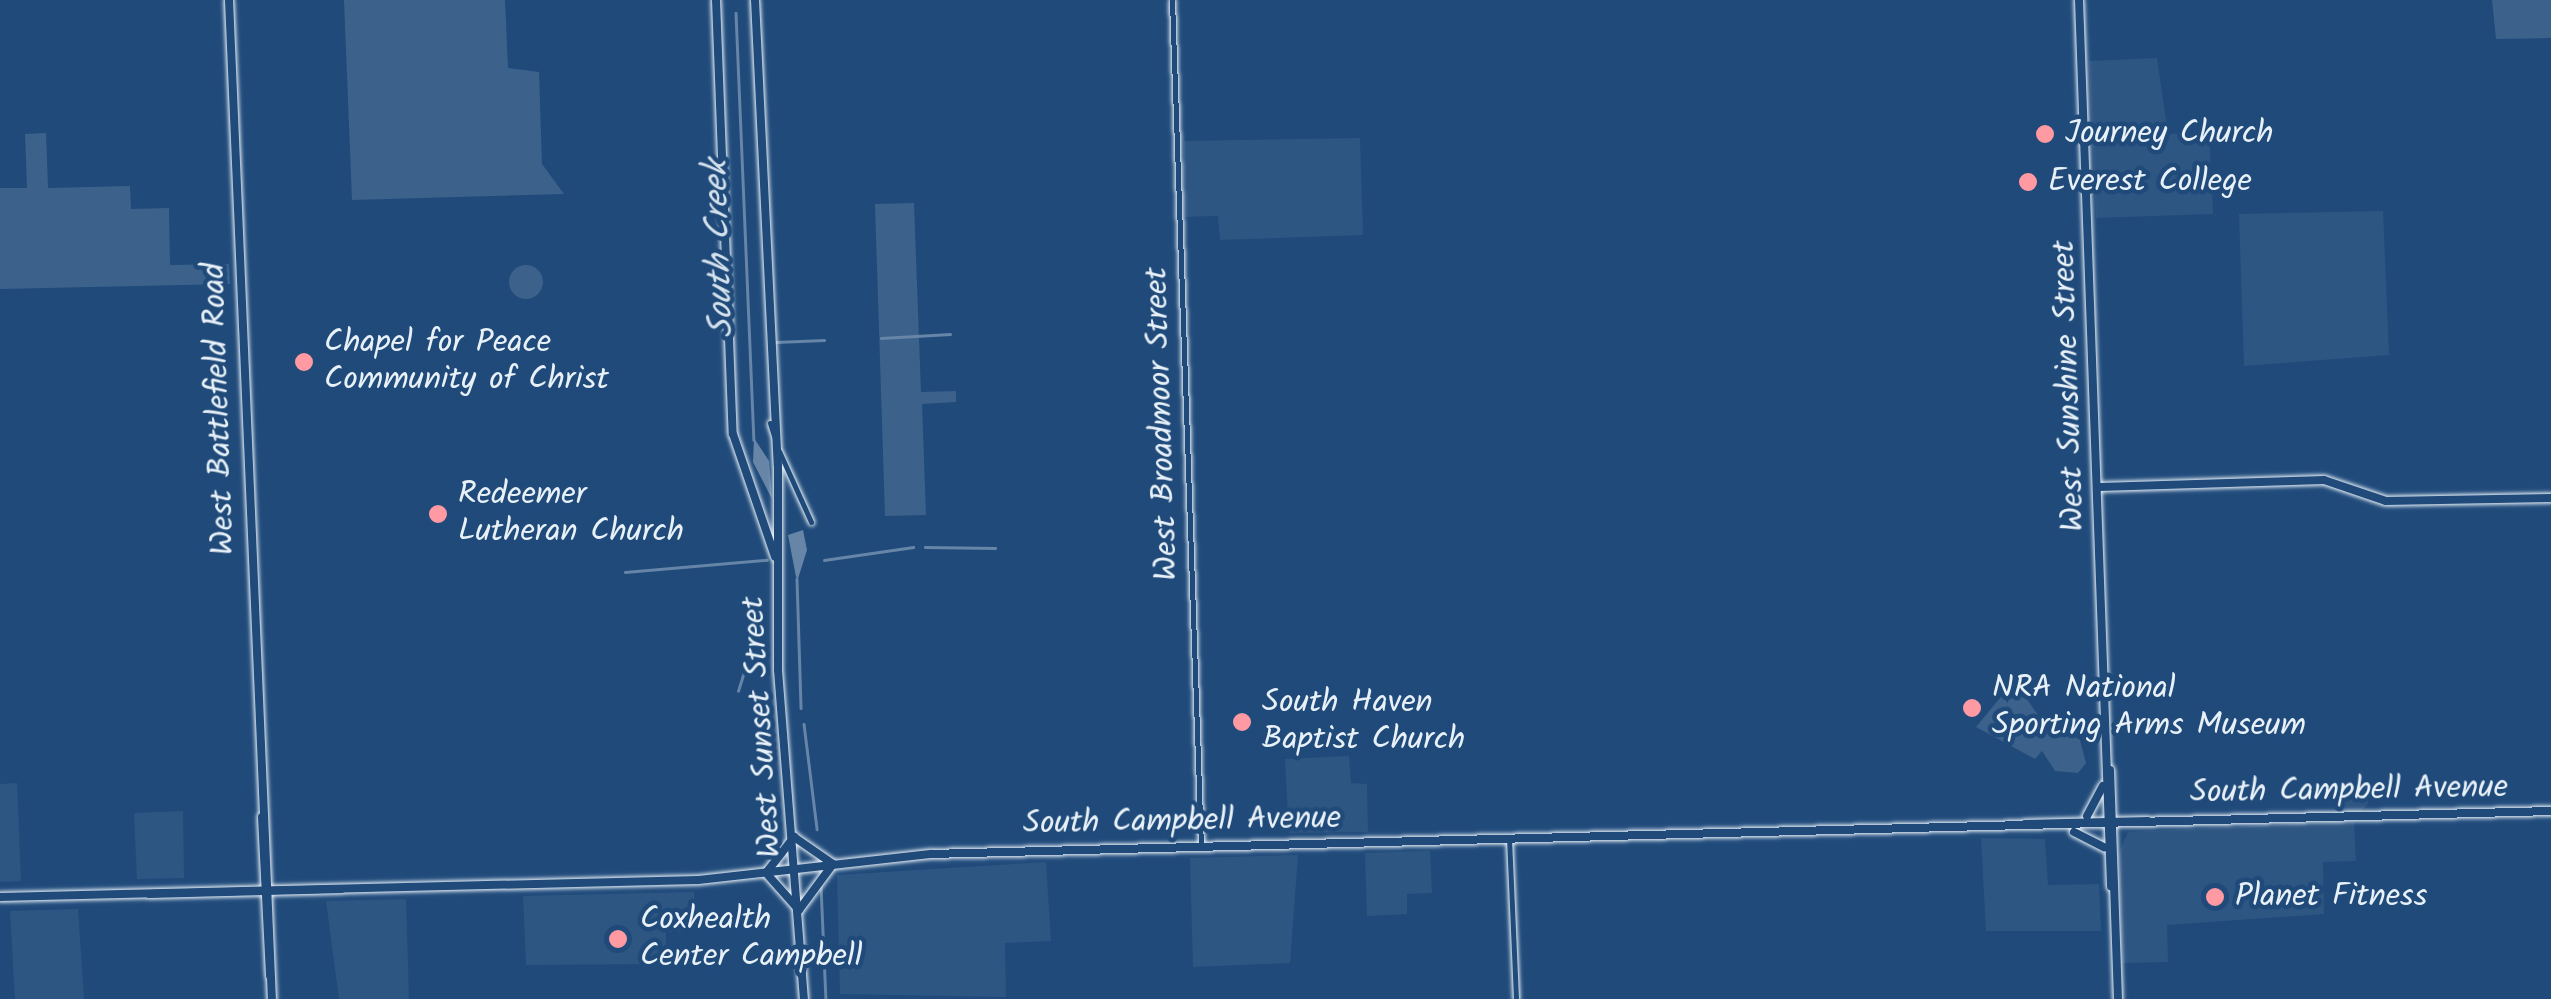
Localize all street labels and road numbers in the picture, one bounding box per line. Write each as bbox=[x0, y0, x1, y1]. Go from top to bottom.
street label: West Sunshine Street bbox=[2046, 240, 2094, 532]
street label: West Battlefield Road bbox=[196, 262, 244, 556]
street label: West Broadmoor Street bbox=[1138, 267, 1188, 581]
street label: West Sunset Street bbox=[735, 595, 791, 859]
street label: South Campbell Avenue bbox=[2190, 769, 2508, 813]
street label: South Campbell Avenue bbox=[1023, 800, 1341, 844]

